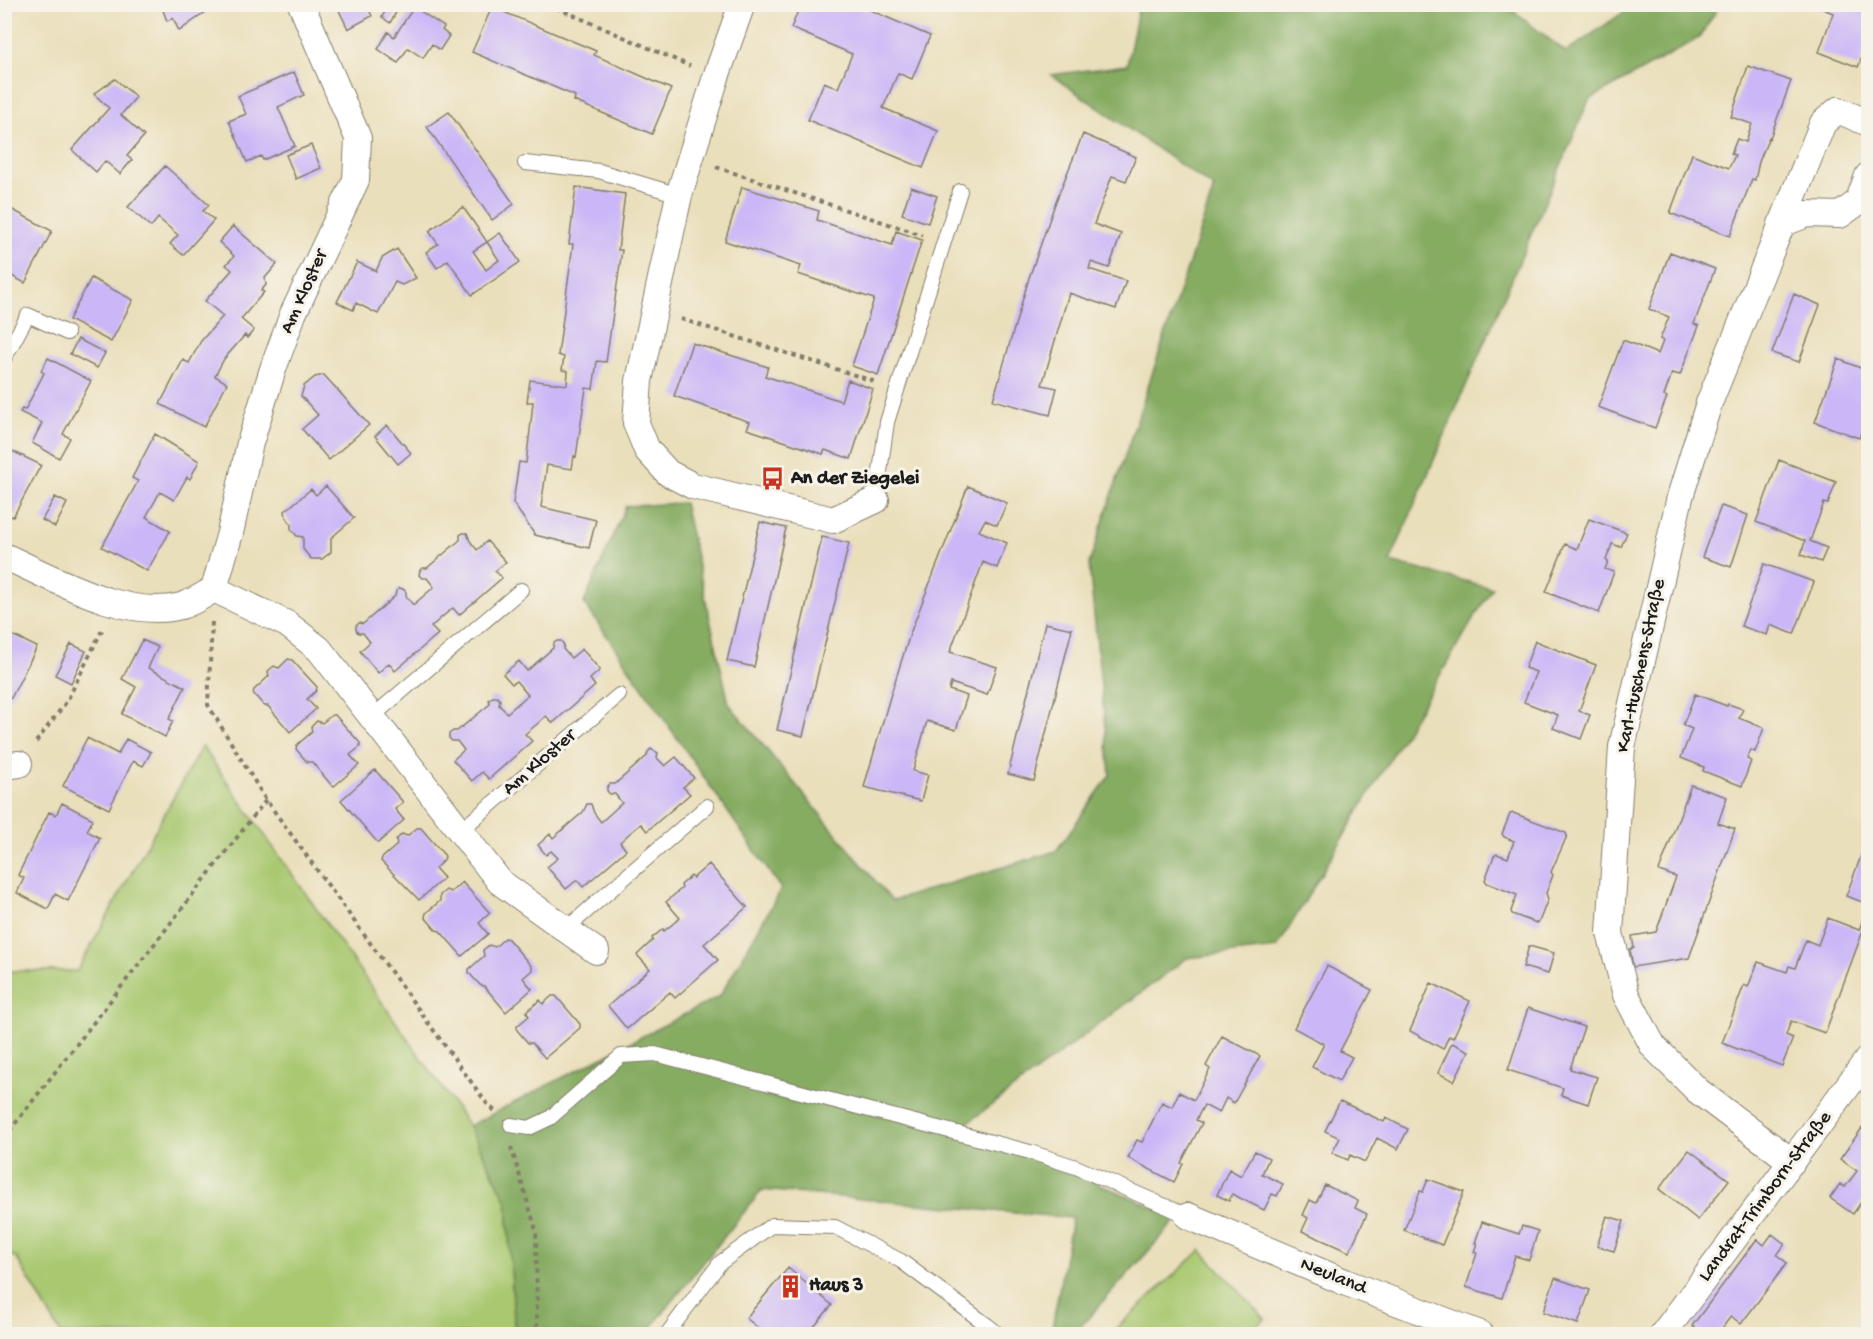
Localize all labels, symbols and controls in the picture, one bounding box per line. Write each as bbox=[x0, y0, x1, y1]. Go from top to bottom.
street label: Am Kloster bbox=[276, 245, 334, 338]
bus stop icon: An der Ziegelei bbox=[760, 466, 786, 492]
place label: An der Ziegelei bbox=[790, 468, 919, 491]
street label: Karl-Huschens-Straße bbox=[1612, 576, 1672, 755]
street label: Am Kloster bbox=[499, 724, 583, 801]
street label: Landrat-Trimborn-Straße bbox=[1694, 1107, 1838, 1287]
street label: Neuland bbox=[1296, 1253, 1372, 1302]
building icon: Haus 3 bbox=[778, 1273, 804, 1299]
place label: Haus 3 bbox=[809, 1275, 863, 1298]

